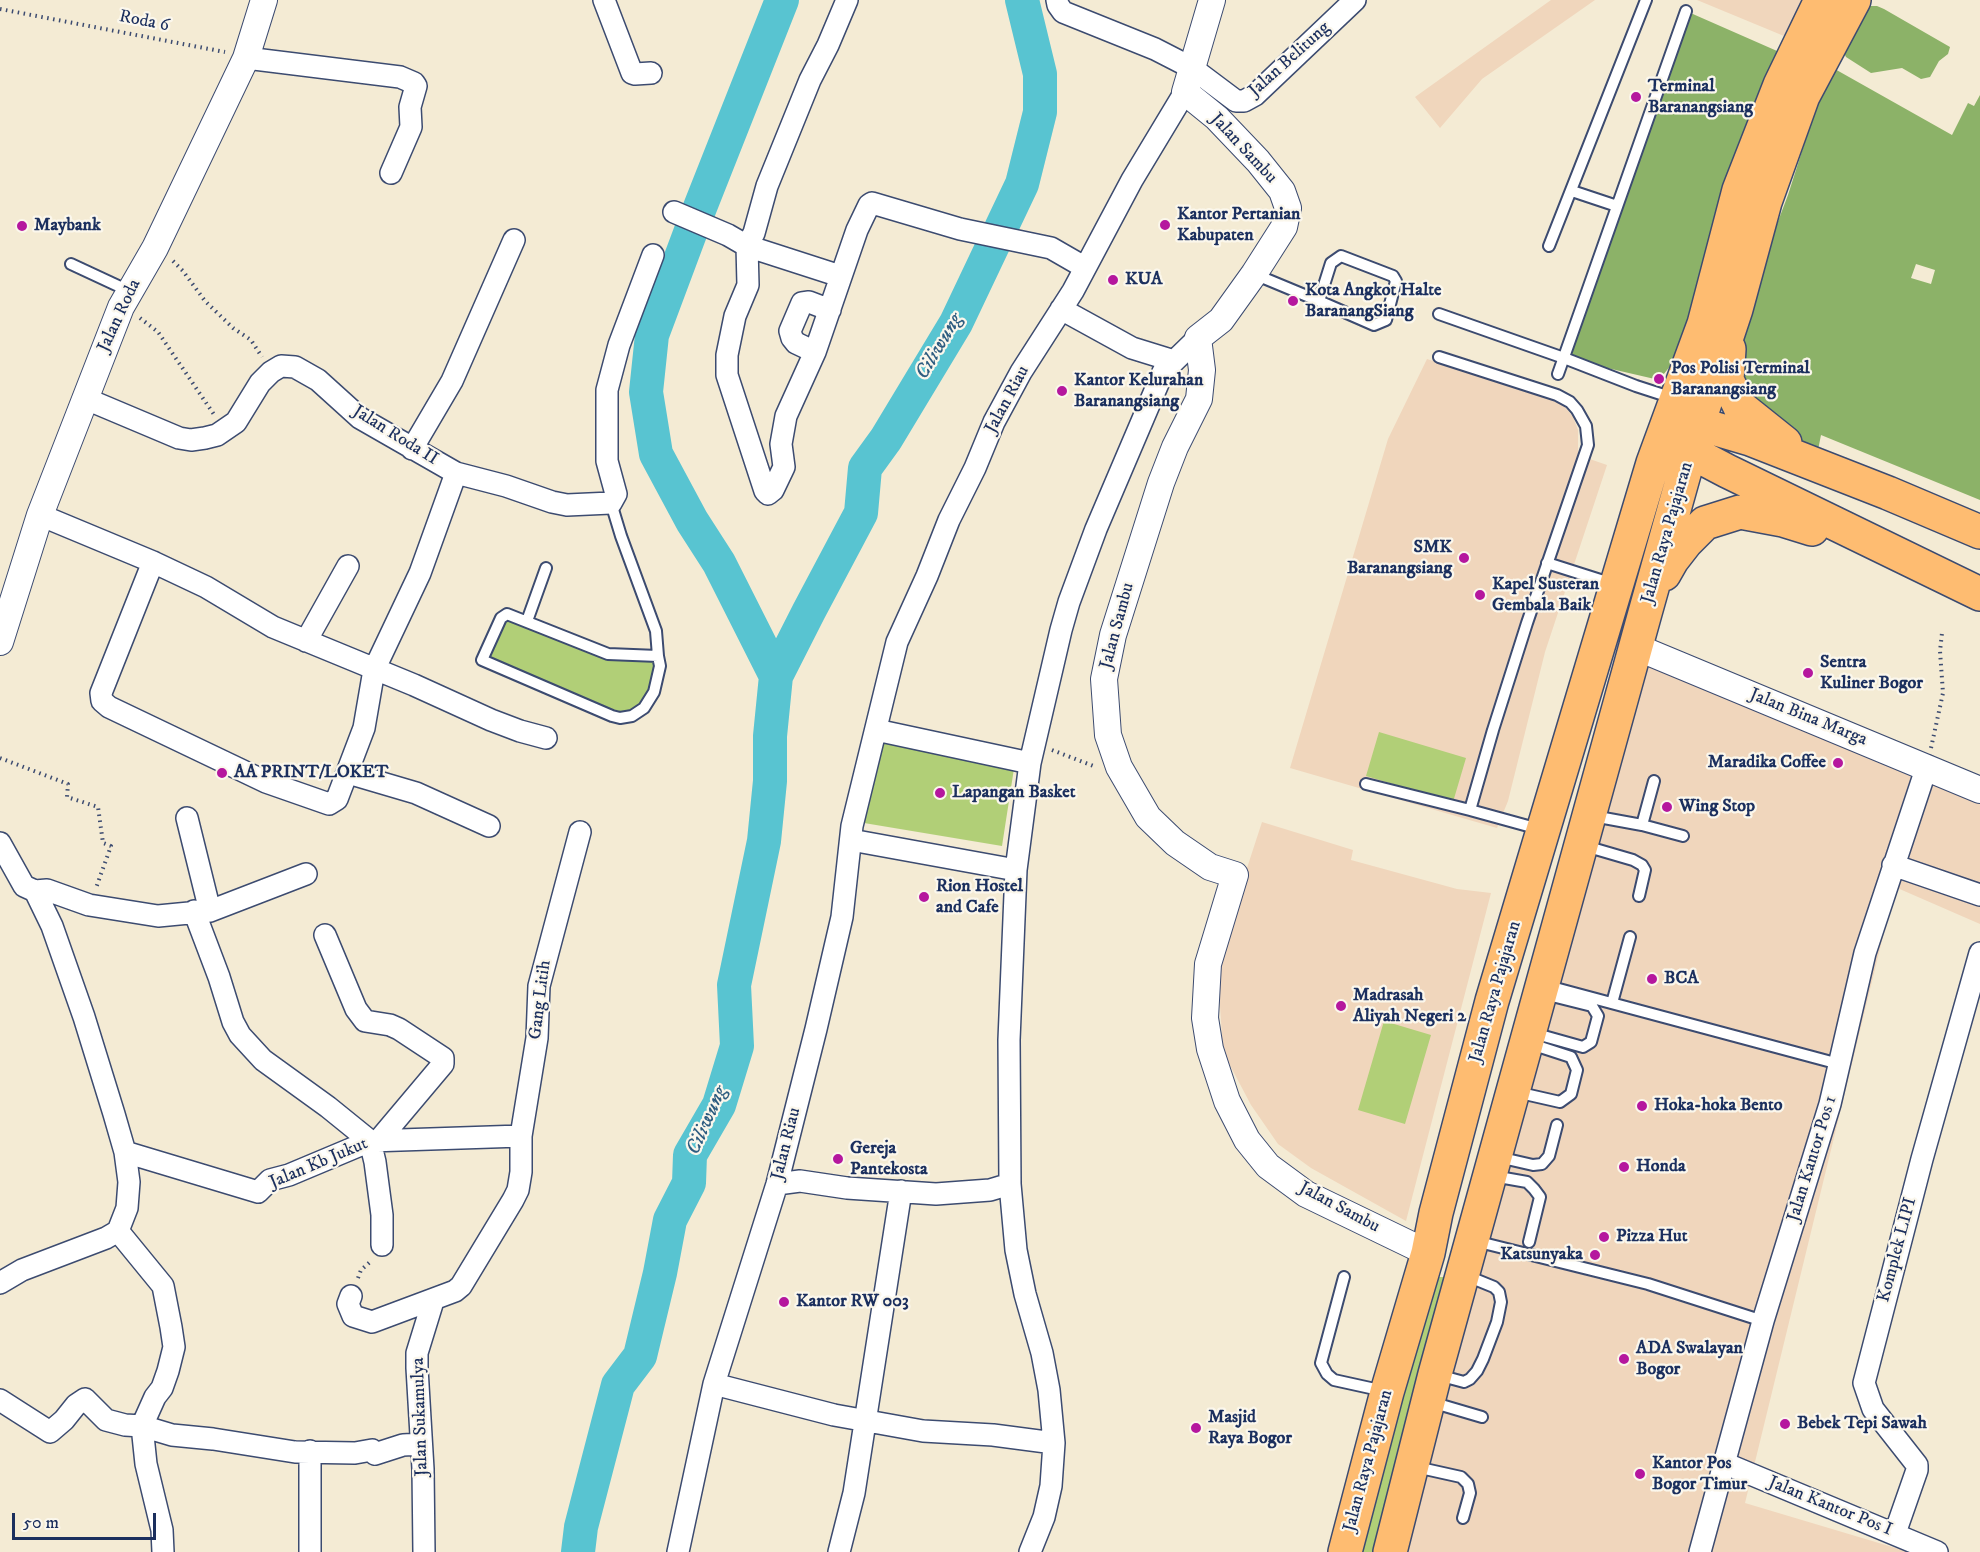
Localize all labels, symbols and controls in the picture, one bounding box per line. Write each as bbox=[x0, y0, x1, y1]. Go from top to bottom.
street label: Roda 6 bbox=[117, 7, 171, 37]
street label: Jalan Belitung bbox=[1245, 18, 1335, 102]
place label: Terminal Baranangsiang bbox=[1648, 76, 1753, 118]
marker: Terminal Baranangsiang bbox=[1629, 90, 1643, 104]
street label: Jalan Sambu bbox=[1205, 109, 1281, 189]
place label: Kantor Pertanian Kabupaten bbox=[1177, 204, 1300, 246]
place label: Maybank bbox=[34, 215, 101, 237]
marker: Kantor Pertanian Kabupaten bbox=[1158, 218, 1172, 232]
marker: Maybank bbox=[15, 219, 29, 233]
place label: KUA bbox=[1125, 269, 1162, 291]
marker: KUA bbox=[1106, 273, 1120, 287]
street label: Jalan Roda bbox=[94, 276, 146, 356]
place label: Kota Angkot Halte BaranangSiang bbox=[1305, 280, 1442, 322]
marker: Kota Angkot Halte BaranangSiang bbox=[1286, 294, 1300, 308]
water label: Ciliwung bbox=[911, 310, 969, 384]
place label: Pos Polisi Terminal Baranangsiang bbox=[1671, 358, 1810, 400]
street label: Jalan Riau bbox=[981, 362, 1035, 438]
place label: Kantor Kelurahan Baranangsiang bbox=[1074, 370, 1203, 412]
marker: Pos Polisi Terminal Baranangsiang bbox=[1652, 372, 1666, 386]
marker: Kantor Kelurahan Baranangsiang bbox=[1055, 384, 1069, 398]
street label: Jalan Roda II bbox=[348, 401, 442, 471]
street label: Jalan Raya Pajajaran bbox=[1637, 460, 1699, 606]
place label: SMK Baranangsiang bbox=[1347, 537, 1452, 580]
marker: SMK Baranangsiang bbox=[1457, 551, 1471, 565]
place label: Kapel Susteran Gembala Baik bbox=[1492, 574, 1599, 616]
street label: Jalan Sambu bbox=[1096, 580, 1140, 672]
marker: Kapel Susteran Gembala Baik bbox=[1473, 588, 1487, 602]
place label: Sentra Kuliner Bogor bbox=[1820, 652, 1923, 694]
marker: Sentra Kuliner Bogor bbox=[1801, 666, 1815, 680]
street label: Jalan Bina Marga bbox=[1746, 685, 1870, 751]
place label: Maradika Coffee bbox=[1708, 752, 1826, 774]
marker: Maradika Coffee bbox=[1831, 756, 1845, 770]
place label: AA PRINT/LOKET bbox=[234, 762, 388, 784]
marker: AA PRINT/LOKET bbox=[215, 766, 229, 780]
place label: Lapangan Basket bbox=[952, 782, 1075, 804]
marker: Lapangan Basket bbox=[933, 786, 947, 800]
place label: Wing Stop bbox=[1679, 796, 1755, 818]
marker: Wing Stop bbox=[1660, 800, 1674, 814]
place label: Rion Hostel and Cafe bbox=[936, 876, 1023, 918]
marker: Rion Hostel and Cafe bbox=[917, 890, 931, 904]
street label: Jalan Raya Pajajaran bbox=[1465, 919, 1527, 1065]
street label: Gang Litih bbox=[525, 959, 557, 1041]
place label: BCA bbox=[1664, 968, 1699, 990]
marker: BCA bbox=[1645, 972, 1659, 986]
place label: Madrasah Aliyah Negeri 2 bbox=[1353, 985, 1466, 1028]
marker: Madrasah Aliyah Negeri 2 bbox=[1334, 999, 1348, 1013]
water label: Ciliwung bbox=[682, 1083, 734, 1159]
street label: Jalan Kantor Pos 1 bbox=[1784, 1093, 1842, 1225]
place label: Hoka-hoka Bento bbox=[1654, 1095, 1783, 1117]
marker: Hoka-hoka Bento bbox=[1635, 1099, 1649, 1113]
street label: Jalan Riau bbox=[768, 1106, 806, 1182]
street label: Jalan Kb Jukut bbox=[267, 1134, 371, 1194]
place label: Gereja Pantekosta bbox=[850, 1138, 928, 1180]
marker: Gereja Pantekosta bbox=[831, 1152, 845, 1166]
place label: Honda bbox=[1636, 1156, 1686, 1178]
marker: Honda bbox=[1617, 1160, 1631, 1174]
street label: Jalan Sambu bbox=[1295, 1178, 1383, 1238]
street label: Komplek LIPI bbox=[1874, 1195, 1922, 1305]
place label: Pizza Hut bbox=[1616, 1226, 1687, 1248]
marker: Pizza Hut bbox=[1597, 1230, 1611, 1244]
place label: Katsunyaka bbox=[1500, 1244, 1583, 1266]
marker: Katsunyaka bbox=[1588, 1248, 1602, 1262]
place label: Kantor RW 003 bbox=[796, 1291, 909, 1313]
marker: Kantor RW 003 bbox=[777, 1295, 791, 1309]
place label: ADA Swalayan Bogor bbox=[1636, 1338, 1743, 1380]
marker: ADA Swalayan Bogor bbox=[1617, 1352, 1631, 1366]
street label: Jalan Sukamulya bbox=[408, 1357, 434, 1477]
street label: Jalan Raya Pajajaran bbox=[1340, 1388, 1398, 1534]
place label: Masjid Raya Bogor bbox=[1208, 1407, 1292, 1450]
place label: Bebek Tepi Sawah bbox=[1797, 1413, 1927, 1435]
marker: Bebek Tepi Sawah bbox=[1778, 1417, 1792, 1431]
marker: Masjid Raya Bogor bbox=[1189, 1421, 1203, 1435]
place label: Kantor Pos Bogor Timur bbox=[1652, 1453, 1747, 1496]
marker: Kantor Pos Bogor Timur bbox=[1633, 1467, 1647, 1481]
street label: Jalan Kantor Pos I bbox=[1765, 1472, 1895, 1542]
scale bar bbox=[15, 1501, 159, 1539]
text: 50 m bbox=[23, 1512, 59, 1534]

